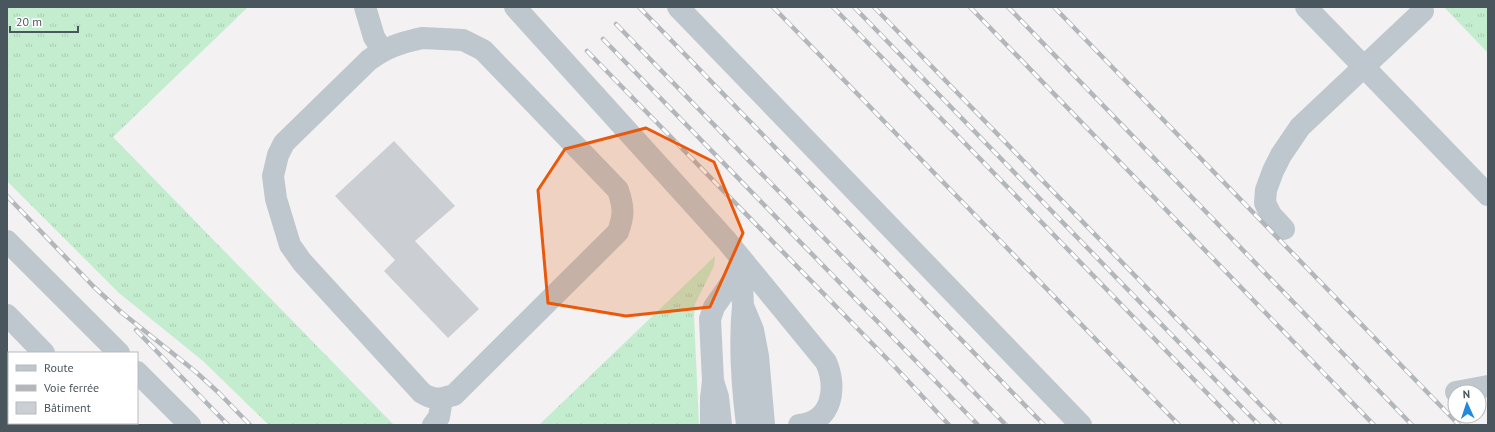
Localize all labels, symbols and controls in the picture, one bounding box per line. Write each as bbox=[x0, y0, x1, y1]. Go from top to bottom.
scale bar bbox=[10, 8, 78, 34]
text: 20 m bbox=[16, 14, 42, 29]
legend bbox=[8, 352, 138, 424]
text: Route bbox=[44, 360, 74, 375]
text: Voie ferrée bbox=[43, 380, 99, 395]
north arrow bbox=[1447, 384, 1487, 424]
text: N bbox=[1462, 387, 1470, 401]
text: Bâtiment bbox=[44, 400, 91, 415]

